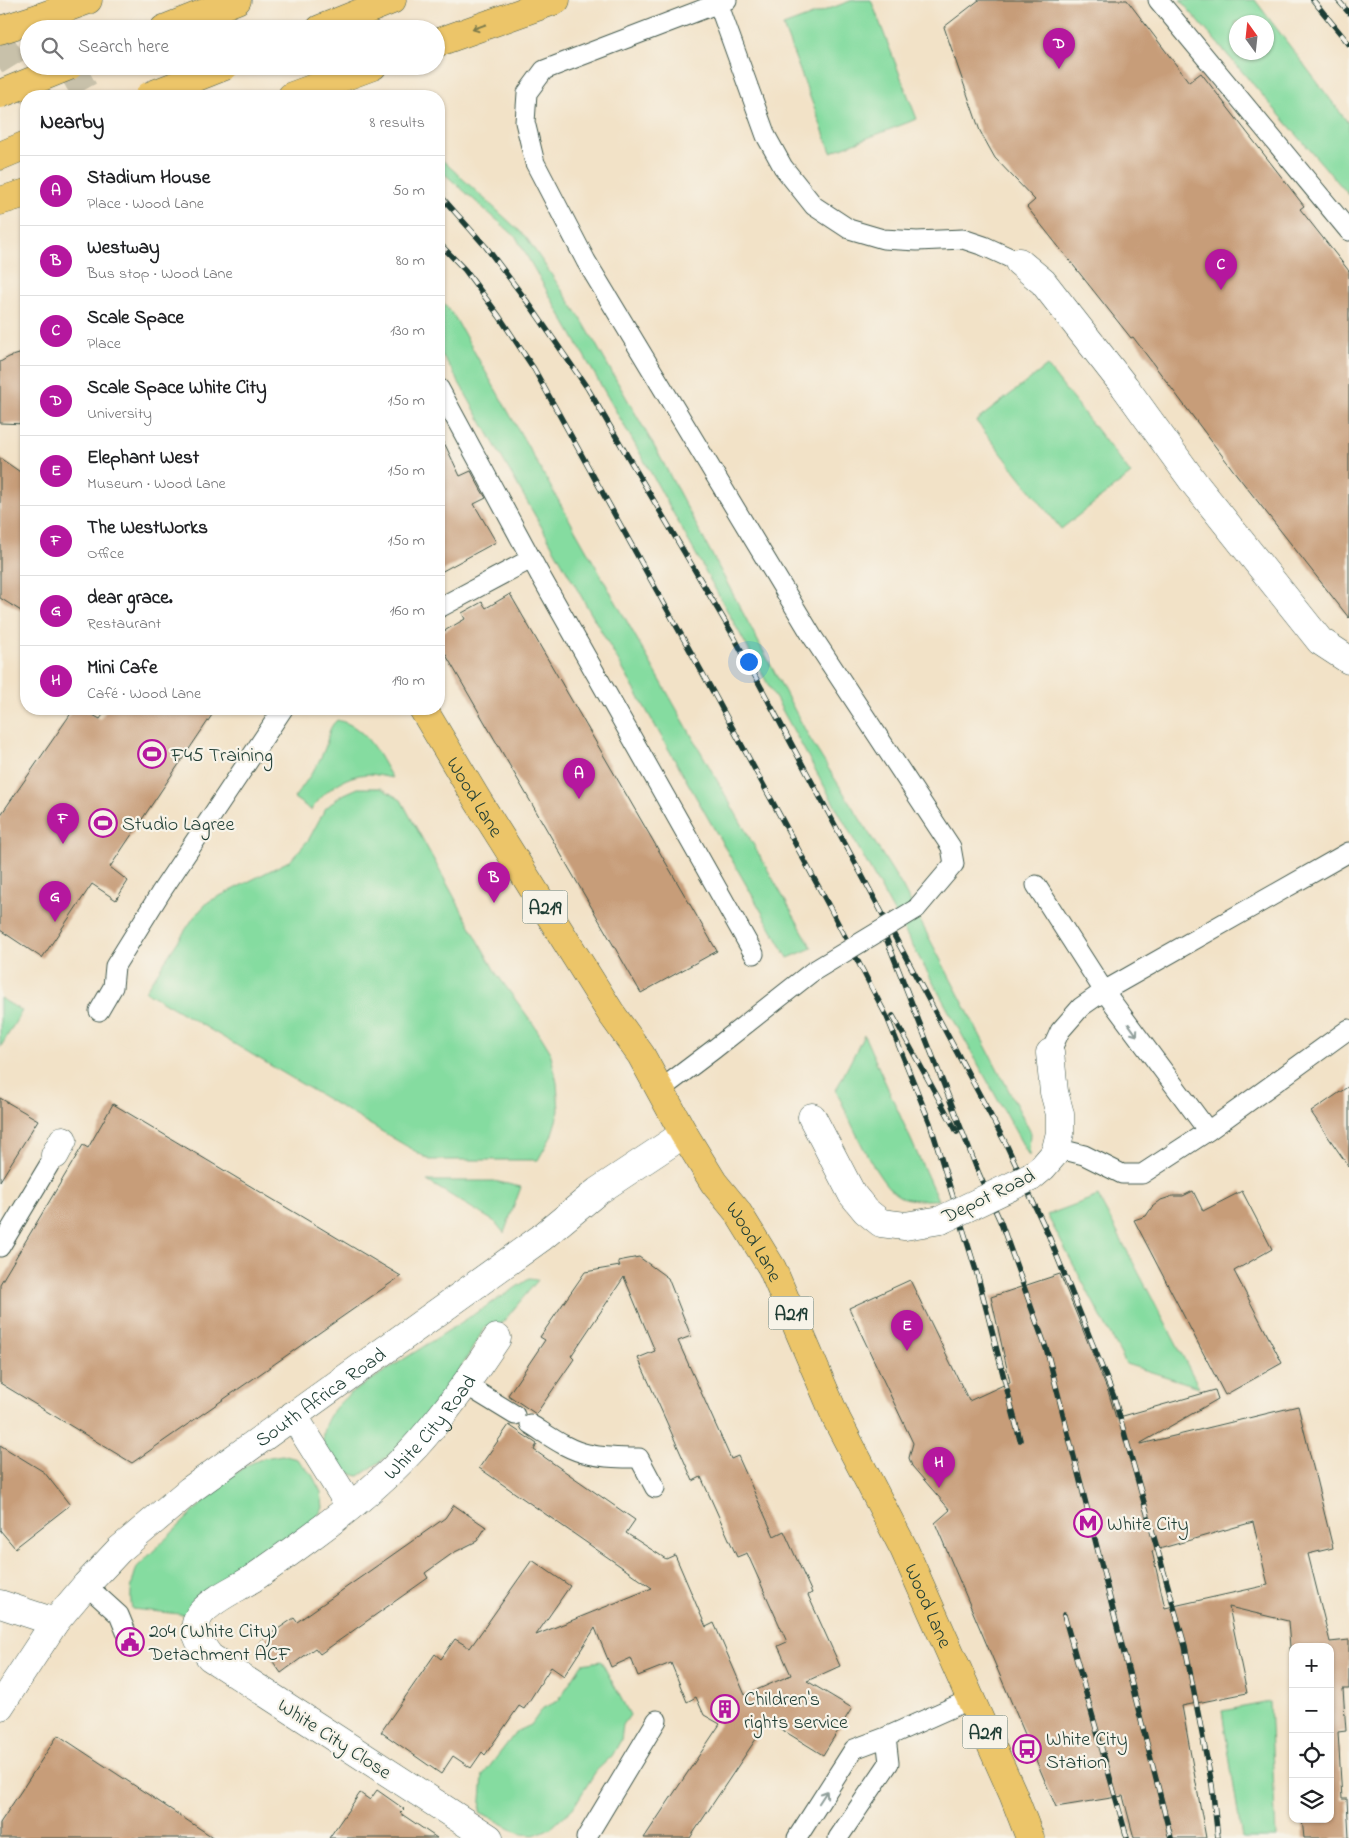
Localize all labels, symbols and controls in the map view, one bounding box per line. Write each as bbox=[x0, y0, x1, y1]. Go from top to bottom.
north arrow bbox=[1229, 15, 1274, 60]
search box bbox=[20, 20, 445, 75]
one-way arrow bbox=[472, 23, 487, 32]
pin: D bbox=[1043, 28, 1075, 69]
icon: search bbox=[38, 34, 66, 62]
text: Search here bbox=[78, 34, 169, 61]
text: Nearby bbox=[40, 108, 104, 138]
text: 8 results bbox=[369, 111, 425, 135]
text: Stadium House bbox=[87, 165, 210, 192]
text: A bbox=[51, 179, 61, 203]
text: 50 m bbox=[393, 179, 425, 203]
text: Place · Wood Lane bbox=[87, 192, 204, 216]
text: Westway bbox=[87, 235, 160, 262]
text: B bbox=[51, 249, 61, 273]
text: 80 m bbox=[396, 249, 425, 273]
pin: C bbox=[1205, 249, 1237, 290]
text: Bus stop · Wood Lane bbox=[87, 262, 233, 286]
text: Scale Space bbox=[87, 305, 184, 332]
text: C bbox=[52, 319, 60, 343]
text: 130 m bbox=[390, 319, 425, 343]
text: Place bbox=[87, 332, 121, 356]
text: Scale Space White City bbox=[87, 375, 266, 402]
text: D bbox=[50, 389, 62, 413]
text: 150 m bbox=[387, 389, 425, 413]
text: University bbox=[87, 402, 152, 426]
text: Elephant West bbox=[87, 445, 199, 472]
text: E bbox=[51, 459, 61, 483]
text: 150 m bbox=[387, 459, 425, 483]
text: Museum · Wood Lane bbox=[87, 472, 226, 496]
text: The WestWorks bbox=[87, 515, 208, 542]
text: F bbox=[51, 529, 61, 553]
text: 150 m bbox=[387, 529, 425, 553]
text: Office bbox=[87, 542, 124, 566]
text: dear grace. bbox=[87, 585, 173, 612]
text: G bbox=[51, 599, 61, 623]
text: 160 m bbox=[390, 599, 425, 623]
text: Restaurant bbox=[87, 612, 161, 636]
your location bbox=[736, 649, 762, 675]
text: Mini Cafe bbox=[87, 655, 158, 682]
text: H bbox=[51, 669, 61, 693]
text: 190 m bbox=[392, 669, 425, 693]
text: Café · Wood Lane bbox=[87, 682, 201, 706]
sports icon: F45 Training bbox=[137, 739, 167, 769]
place label: F45 Training bbox=[170, 742, 273, 772]
street label: Wood Lane bbox=[438, 752, 509, 844]
pin: A bbox=[563, 758, 595, 799]
pin: F bbox=[47, 803, 79, 844]
sports icon: Studio Lagree bbox=[88, 808, 118, 838]
place label: Studio Lagree bbox=[122, 811, 235, 841]
pin: B bbox=[478, 862, 510, 903]
pin: G bbox=[39, 881, 71, 922]
road number: A219 bbox=[522, 890, 568, 924]
one-way arrow bbox=[1128, 1023, 1138, 1037]
street label: Depot Road bbox=[937, 1162, 1040, 1233]
street label: Wood Lane bbox=[718, 1196, 788, 1287]
road number: A219 bbox=[768, 1296, 814, 1330]
pin: E bbox=[891, 1310, 923, 1351]
street label: South Africa Road bbox=[250, 1342, 393, 1456]
street label: White City Road bbox=[378, 1370, 485, 1488]
pin: H bbox=[923, 1447, 955, 1488]
metro station icon: White City bbox=[1073, 1508, 1103, 1538]
place label: White City bbox=[1107, 1511, 1189, 1540]
street label: Wood Lane bbox=[895, 1560, 958, 1653]
place label: 204 (White City) Detachment ACF bbox=[148, 1618, 291, 1670]
public building icon: 204 (White City) Detachment ACF bbox=[115, 1627, 145, 1657]
map controls bbox=[1289, 1643, 1334, 1823]
button: + bbox=[1289, 1643, 1334, 1688]
place label: Children's rights service bbox=[744, 1686, 848, 1739]
button: − bbox=[1289, 1688, 1334, 1733]
street label: White City Close bbox=[271, 1692, 396, 1788]
building icon: Children's rights service bbox=[710, 1694, 740, 1724]
road number: A219 bbox=[962, 1715, 1008, 1748]
place label: White City Station bbox=[1046, 1726, 1128, 1778]
button: locate bbox=[1289, 1733, 1334, 1778]
bus stop icon: White City Station bbox=[1012, 1734, 1042, 1764]
button: layers bbox=[1289, 1778, 1334, 1823]
one-way arrow bbox=[819, 1791, 829, 1805]

